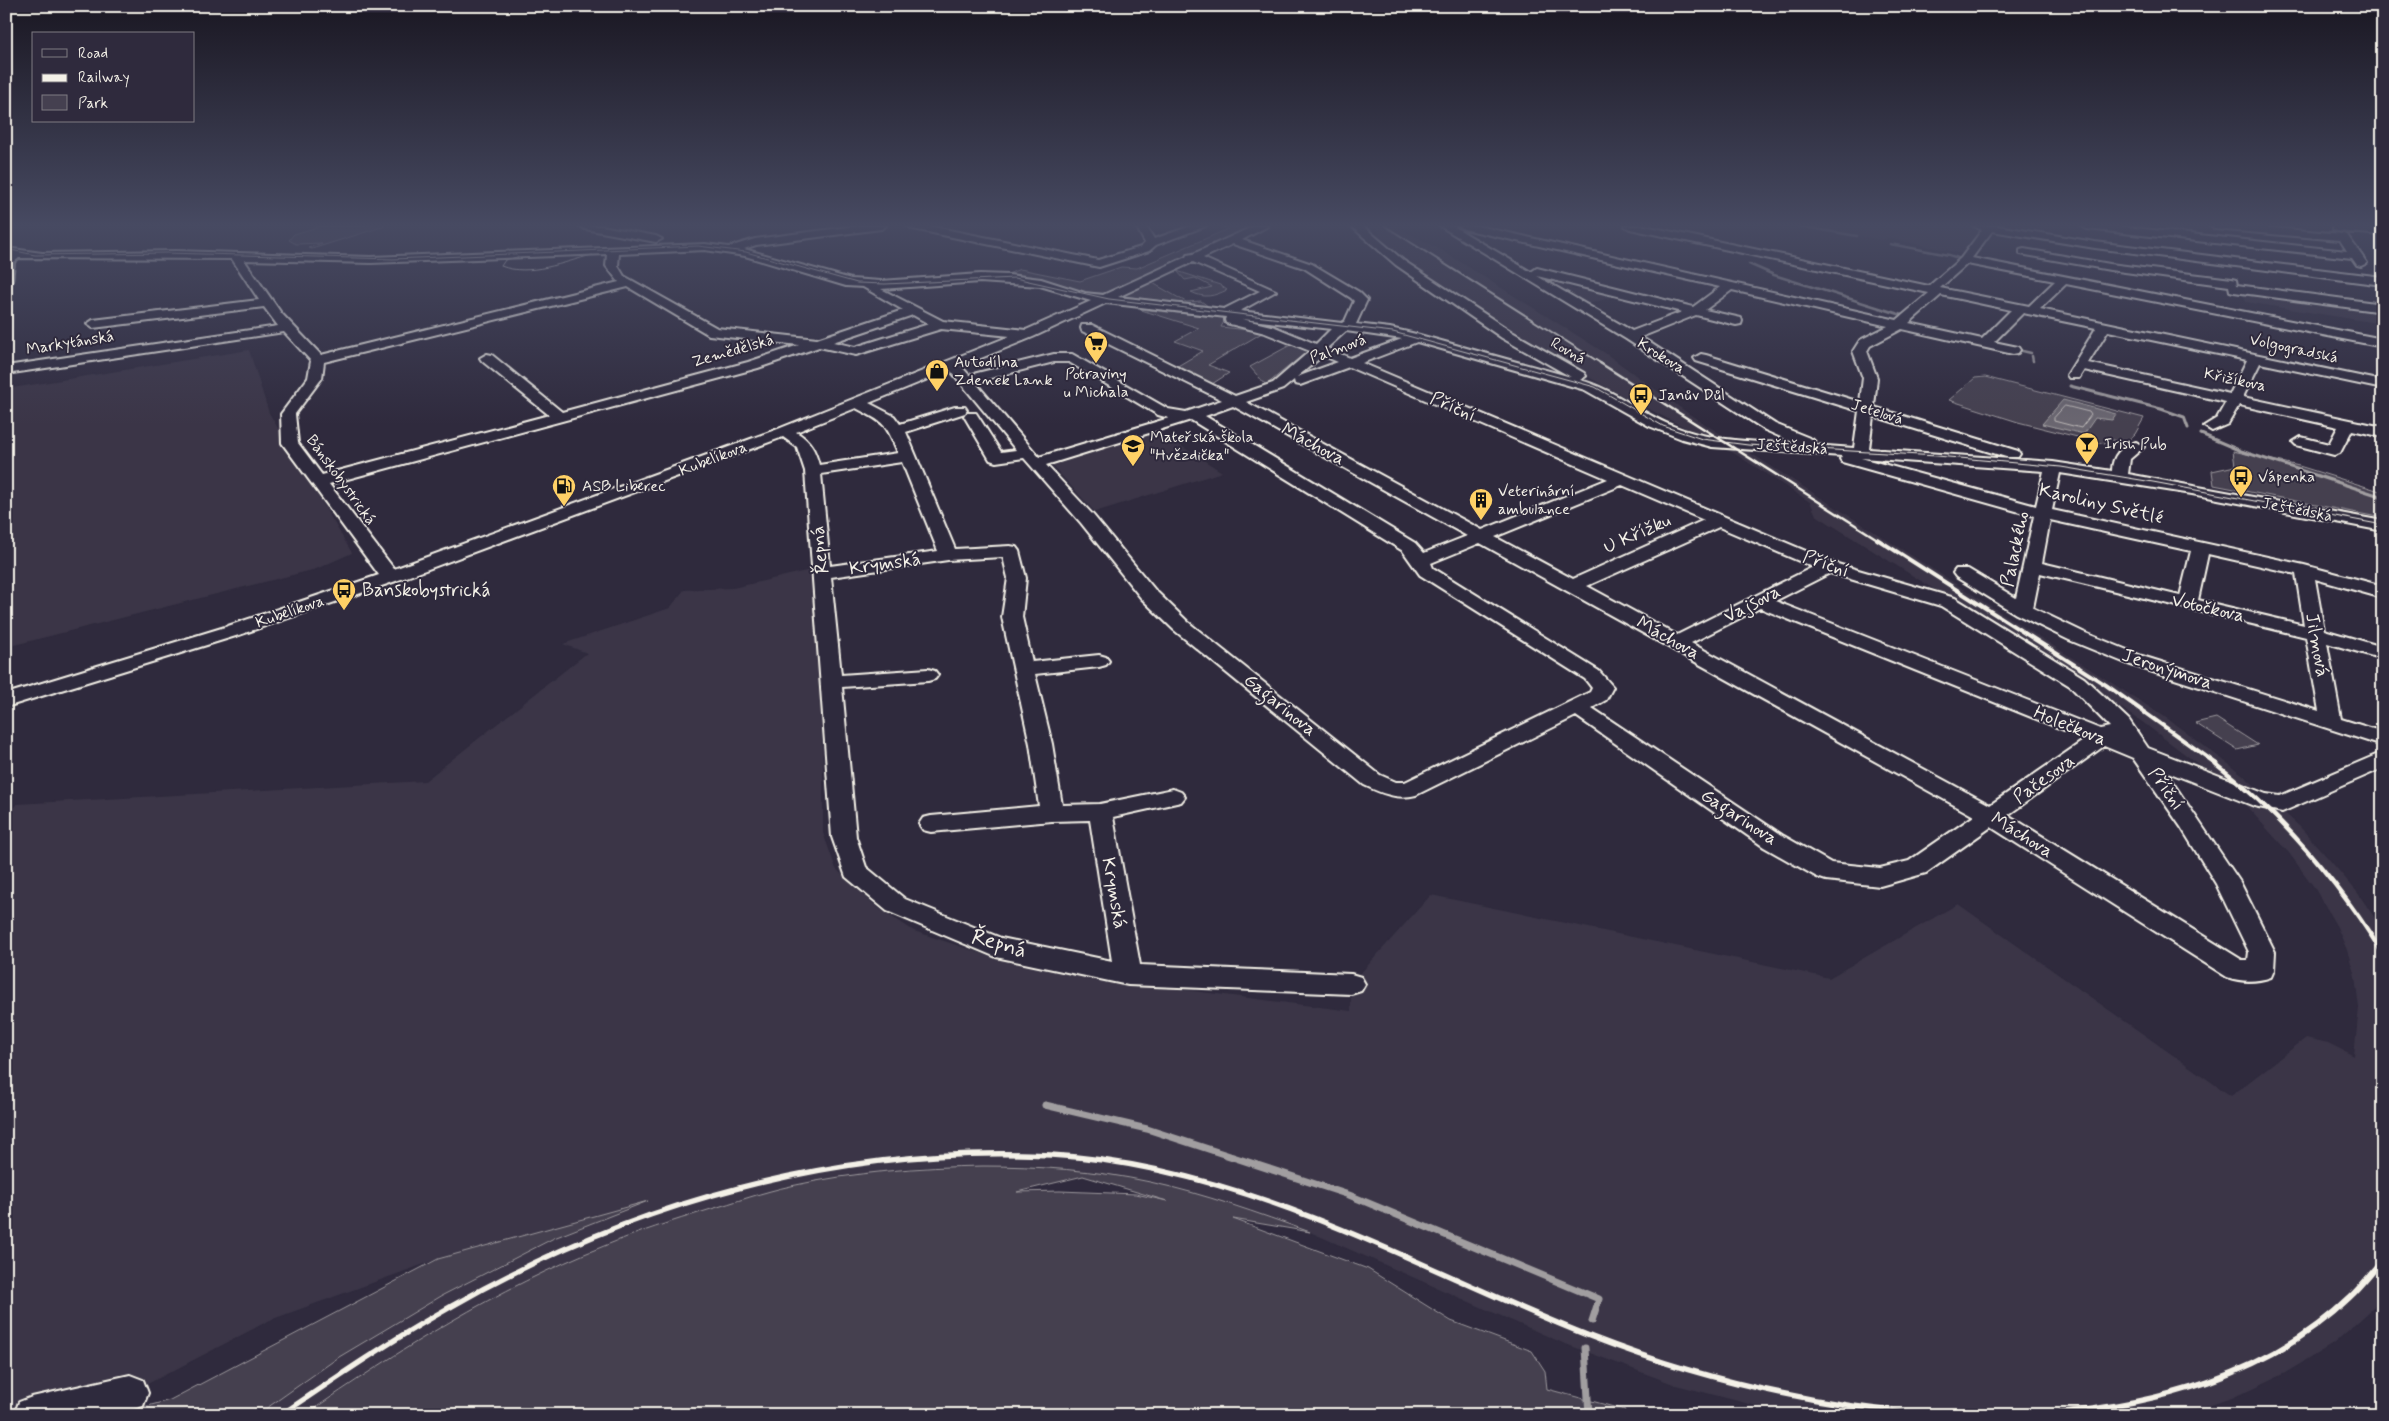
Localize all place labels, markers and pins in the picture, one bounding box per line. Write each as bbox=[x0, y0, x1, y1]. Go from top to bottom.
supermarket icon: Potraviny u Michala bbox=[1083, 330, 1109, 364]
place label: Autodílna Zdenek Lank bbox=[954, 352, 1053, 391]
shop icon: Autodílna Zdenek Lank bbox=[924, 358, 950, 392]
place label: Potraviny u Michala bbox=[1063, 364, 1129, 403]
bus stop icon: Janův Důl bbox=[1628, 382, 1654, 416]
place label: Janův Důl bbox=[1658, 385, 1725, 406]
place label: Mateřská škola "Hvězdička" bbox=[1150, 427, 1253, 466]
bar icon: Irish Pub bbox=[2074, 431, 2100, 465]
school or university icon: Mateřská škola "Hvězdička" bbox=[1120, 433, 1146, 467]
place label: Irish Pub bbox=[2104, 434, 2167, 455]
bus stop icon: Vápenka bbox=[2228, 464, 2254, 498]
place label: Vápenka bbox=[2258, 467, 2315, 488]
fuel station icon: ASB Liberec bbox=[551, 473, 577, 507]
place label: ASB Liberec bbox=[582, 476, 666, 497]
place label: Veterinární ambulance bbox=[1498, 481, 1575, 520]
building icon: Veterinární ambulance bbox=[1468, 487, 1494, 521]
bus stop icon: Banskobystrická bbox=[331, 577, 357, 611]
place label: Banskobystrická bbox=[362, 578, 490, 603]

